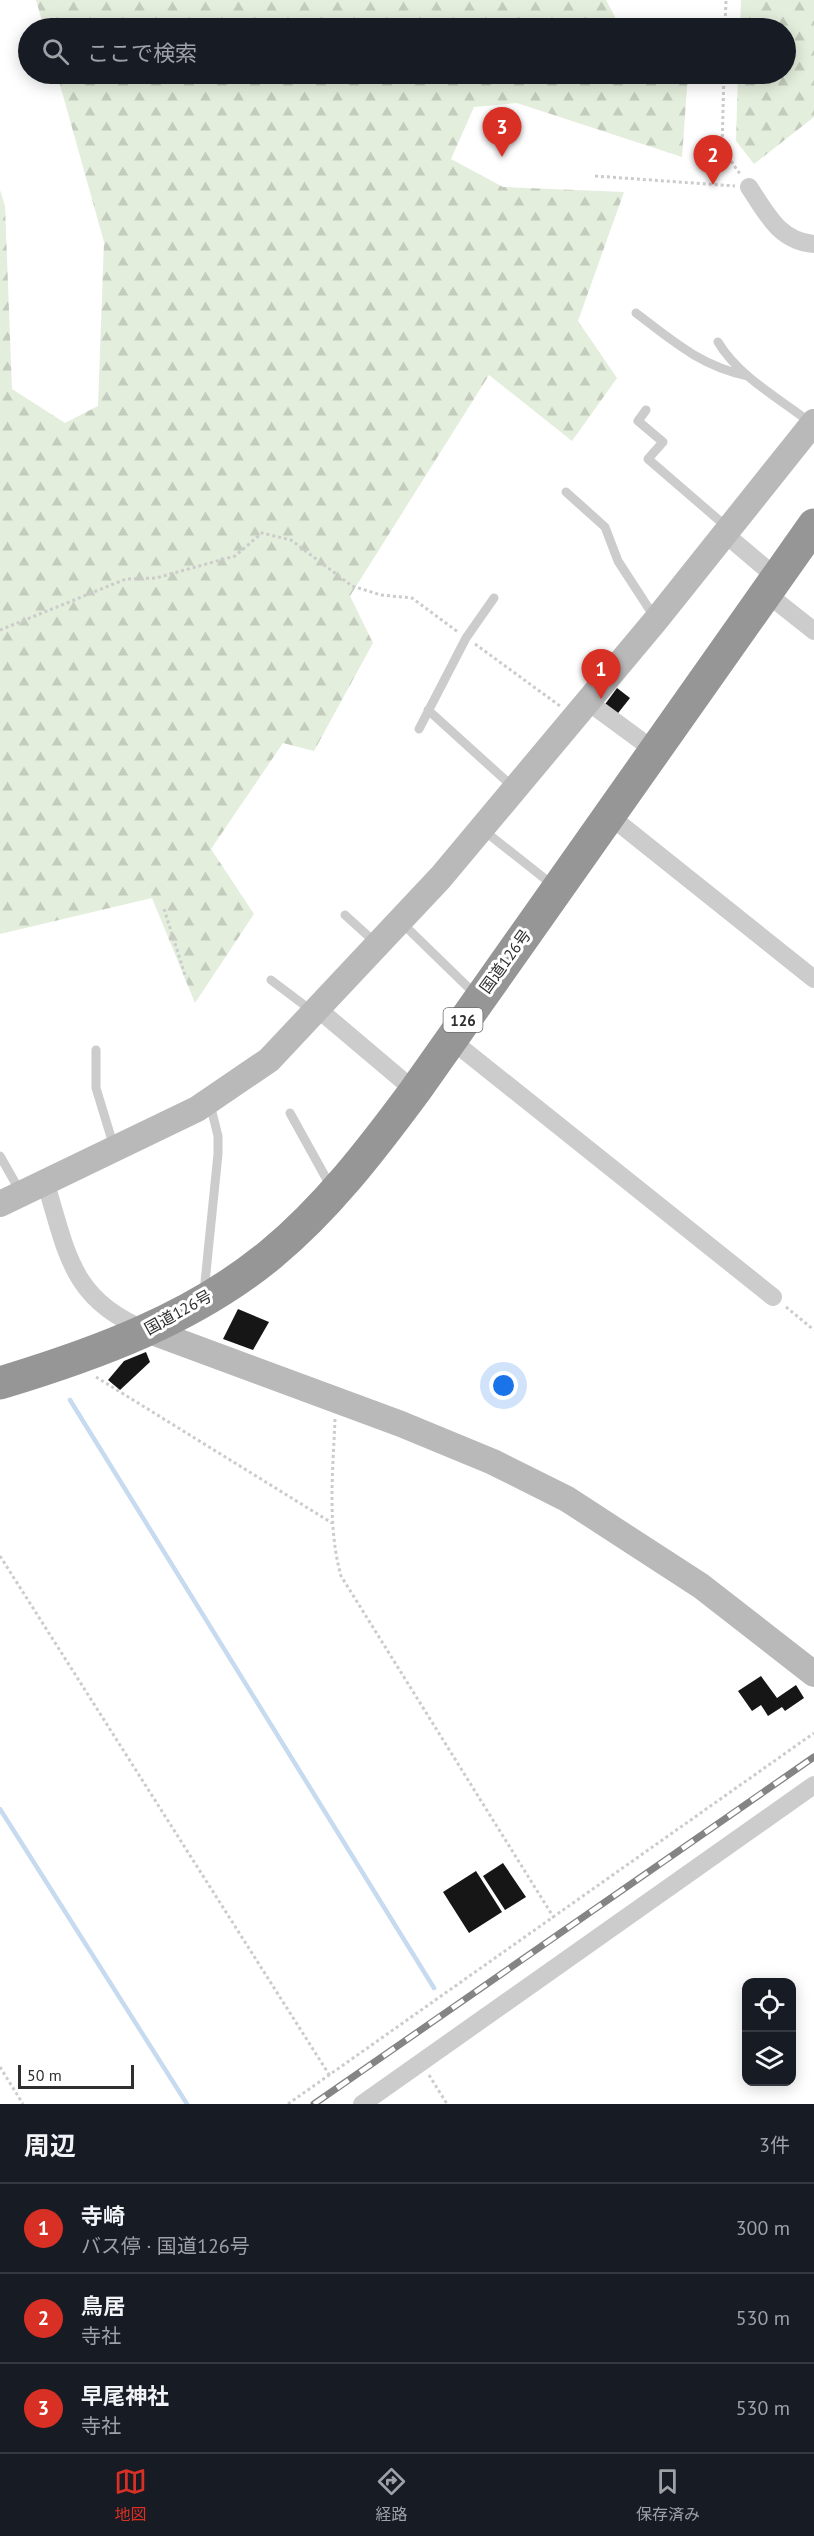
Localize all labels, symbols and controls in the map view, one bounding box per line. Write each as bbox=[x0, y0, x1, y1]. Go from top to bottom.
search box bbox=[18, 18, 796, 84]
icon: search bbox=[39, 35, 72, 68]
text: ここで検索 bbox=[87, 39, 197, 67]
pin: 3 bbox=[482, 108, 522, 157]
pin: 2 bbox=[694, 136, 732, 185]
pin: 1 bbox=[582, 650, 620, 699]
street label: 国道126号 bbox=[475, 925, 535, 997]
road number: 126 bbox=[444, 1008, 482, 1032]
street label: 国道126号 bbox=[141, 1285, 215, 1339]
your location bbox=[489, 1371, 518, 1400]
map controls bbox=[742, 1978, 796, 2086]
button: locate bbox=[742, 1978, 796, 2032]
button: layers bbox=[742, 2032, 796, 2086]
scale bar bbox=[18, 2062, 134, 2090]
text: 50 m bbox=[27, 2065, 62, 2085]
text: 周辺 bbox=[24, 2129, 76, 2162]
text: 3件 bbox=[759, 2132, 790, 2158]
text: 寺崎 bbox=[81, 2202, 125, 2230]
text: 1 bbox=[38, 2215, 49, 2241]
text: 300 m bbox=[736, 2215, 790, 2241]
text: バス停 · 国道126号 bbox=[81, 2233, 250, 2259]
text: 鳥居 bbox=[81, 2292, 125, 2320]
text: 2 bbox=[38, 2305, 49, 2331]
text: 530 m bbox=[736, 2305, 790, 2331]
text: 寺社 bbox=[81, 2323, 121, 2349]
text: 早尾神社 bbox=[81, 2382, 169, 2410]
text: 3 bbox=[38, 2395, 49, 2421]
text: 530 m bbox=[736, 2395, 790, 2421]
text: 寺社 bbox=[81, 2413, 121, 2439]
tab: 地図 bbox=[114, 2465, 147, 2525]
tab: 経路 bbox=[375, 2465, 408, 2525]
tab: 保存済み bbox=[636, 2465, 700, 2525]

